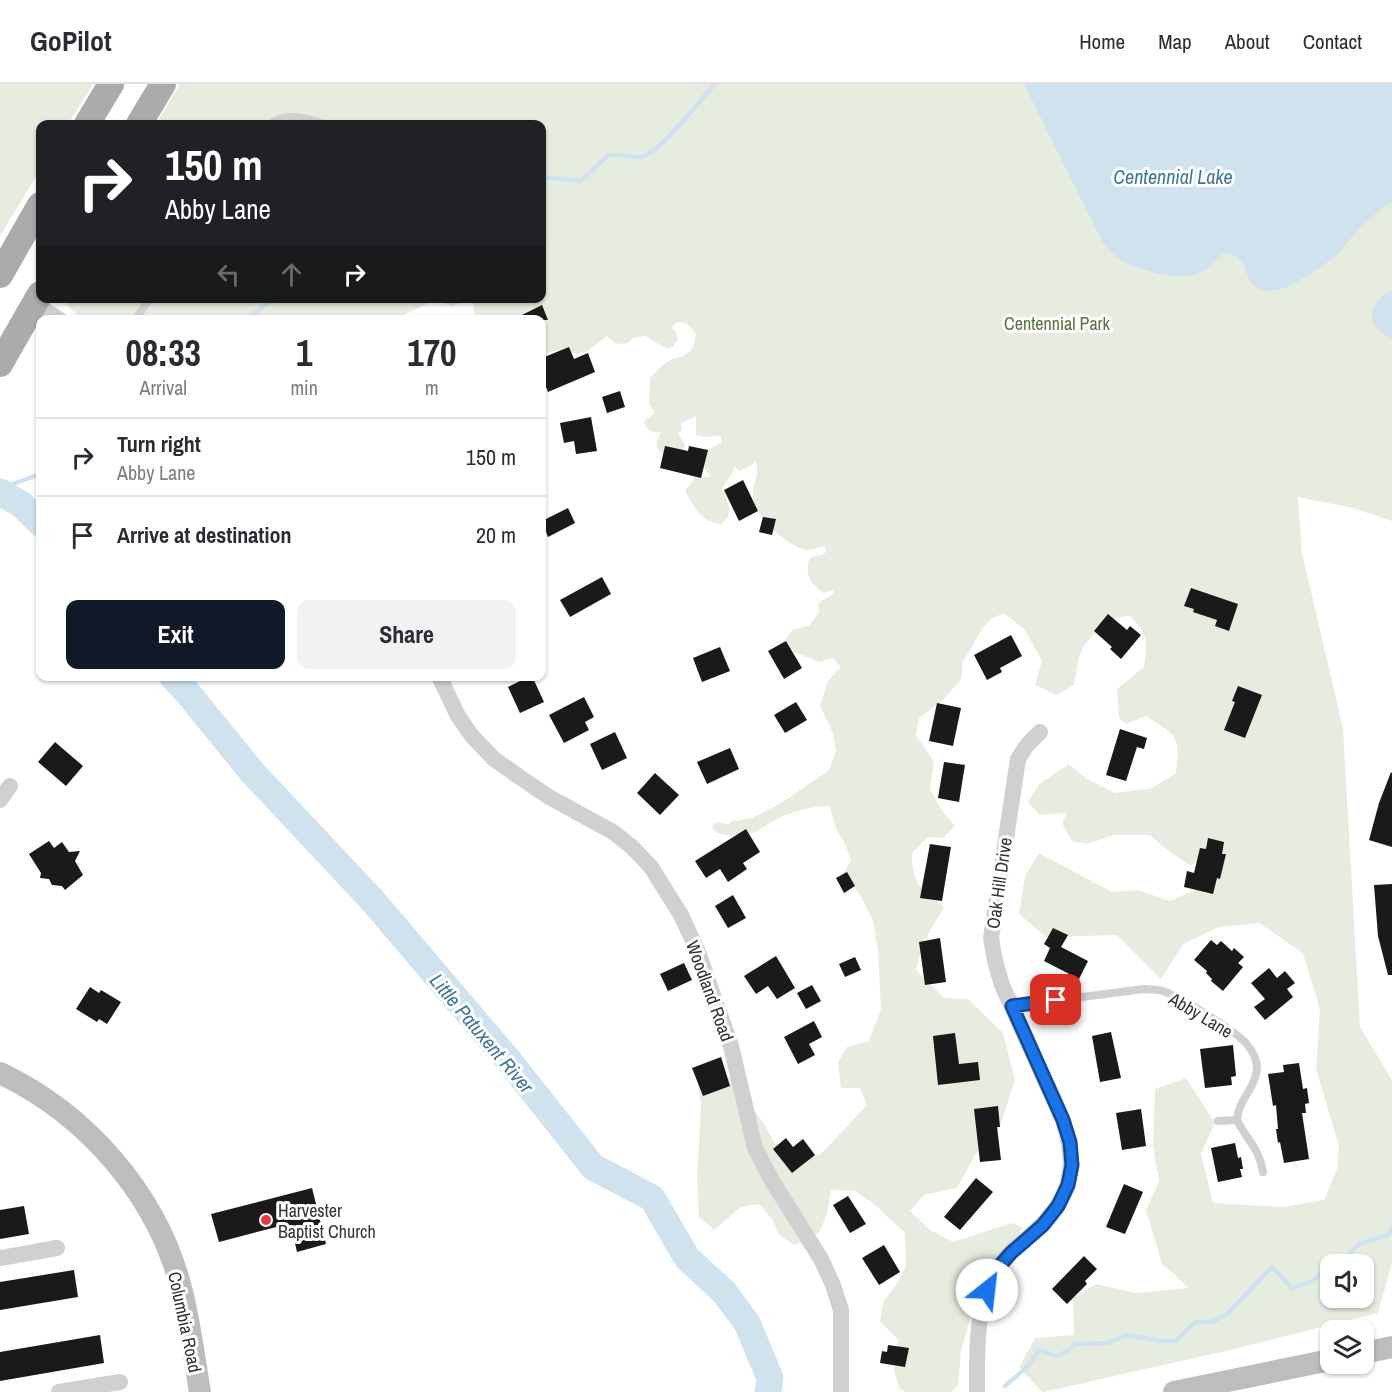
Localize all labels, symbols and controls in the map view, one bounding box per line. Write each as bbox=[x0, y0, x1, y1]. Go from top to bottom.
text: GoPilot bbox=[30, 22, 112, 60]
text: Home bbox=[1079, 27, 1125, 56]
text: Map bbox=[1158, 27, 1192, 56]
text: About bbox=[1225, 27, 1270, 56]
text: Contact bbox=[1303, 27, 1362, 56]
text: 150 m bbox=[165, 137, 263, 193]
icon: right bbox=[66, 144, 144, 222]
water label: Centennial Lake bbox=[1113, 163, 1233, 190]
text: Abby Lane bbox=[165, 191, 271, 227]
icon: left bbox=[212, 258, 245, 291]
icon: ahead bbox=[275, 258, 308, 291]
icon: right bbox=[338, 258, 371, 291]
park label: Centennial Park bbox=[1004, 311, 1111, 336]
text: 08:33 bbox=[125, 329, 201, 377]
text: 1 bbox=[296, 329, 312, 377]
text: 170 bbox=[407, 329, 457, 377]
text: Arrival bbox=[140, 374, 187, 401]
text: min bbox=[290, 374, 318, 401]
text: m bbox=[425, 374, 439, 401]
text: Turn right bbox=[117, 429, 201, 459]
icon: right bbox=[66, 441, 99, 474]
text: 150 m bbox=[466, 442, 516, 472]
text: Abby Lane bbox=[117, 459, 195, 486]
icon: arrive bbox=[66, 519, 99, 552]
text: Arrive at destination bbox=[117, 520, 291, 550]
text: 20 m bbox=[476, 520, 516, 550]
button: Exit bbox=[66, 600, 285, 669]
button: Share bbox=[297, 600, 516, 669]
street label: Oak Hill Drive bbox=[980, 836, 1018, 930]
street label: Woodland Road bbox=[680, 937, 740, 1045]
water label: Little Patuxent River bbox=[424, 967, 540, 1099]
pin bbox=[1030, 974, 1081, 1025]
icon: arrive bbox=[1039, 983, 1072, 1016]
street label: Abby Lane bbox=[1163, 986, 1238, 1044]
place label: Harvester Baptist Church bbox=[278, 1198, 376, 1244]
marker: Harvester Baptist Church bbox=[259, 1213, 273, 1227]
map controls bbox=[1320, 1254, 1374, 1374]
button: sound bbox=[1320, 1254, 1374, 1308]
position arrow bbox=[955, 1258, 1019, 1322]
street label: Columbia Road bbox=[162, 1269, 208, 1375]
button: layers bbox=[1320, 1320, 1374, 1374]

